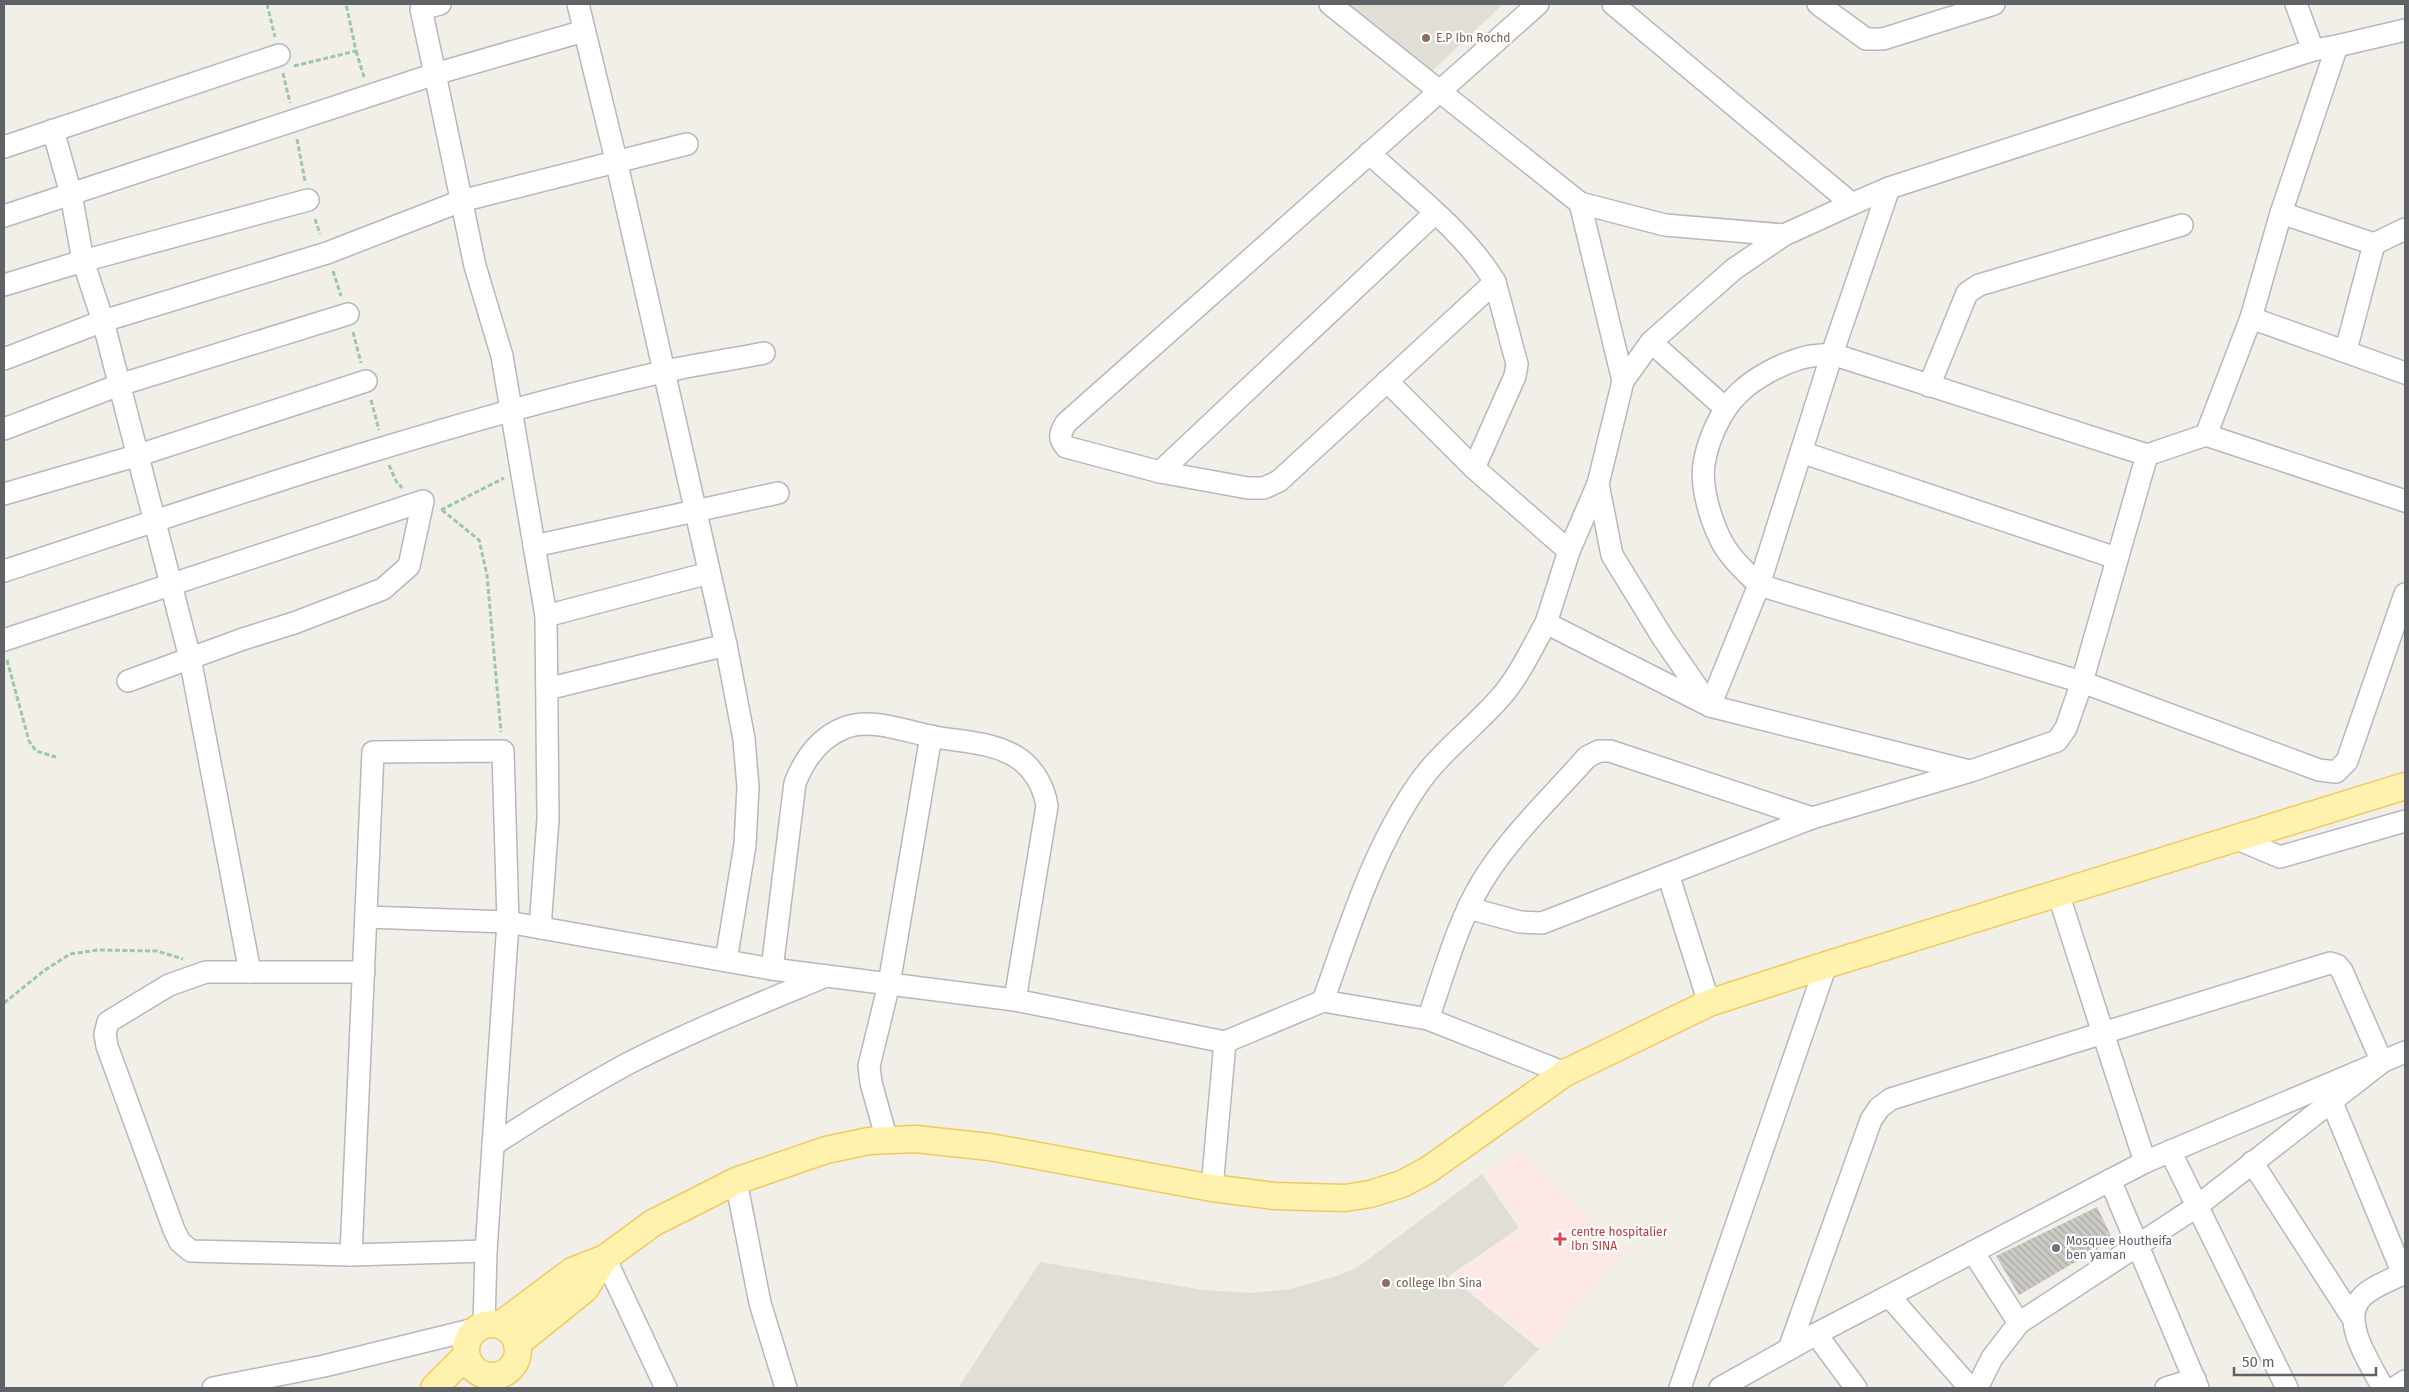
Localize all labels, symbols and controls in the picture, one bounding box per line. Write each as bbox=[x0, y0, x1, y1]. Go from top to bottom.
place label: E.P Ibn Rochd bbox=[1436, 31, 1510, 45]
marker: E.P Ibn Rochd bbox=[1420, 32, 1432, 44]
place label: centre hospitalier Ibn SINA bbox=[1571, 1225, 1668, 1253]
marker: centre hospitalier Ibn SINA bbox=[1553, 1232, 1567, 1246]
place label: Mosquee Houtheifa ben yaman bbox=[2066, 1234, 2172, 1262]
marker: Mosquee Houtheifa ben yaman bbox=[2050, 1242, 2062, 1254]
place label: college Ibn Sina bbox=[1396, 1276, 1482, 1290]
marker: college Ibn Sina bbox=[1380, 1277, 1392, 1289]
scale bar bbox=[2234, 1344, 2376, 1376]
text: 50 m bbox=[2242, 1353, 2275, 1371]

